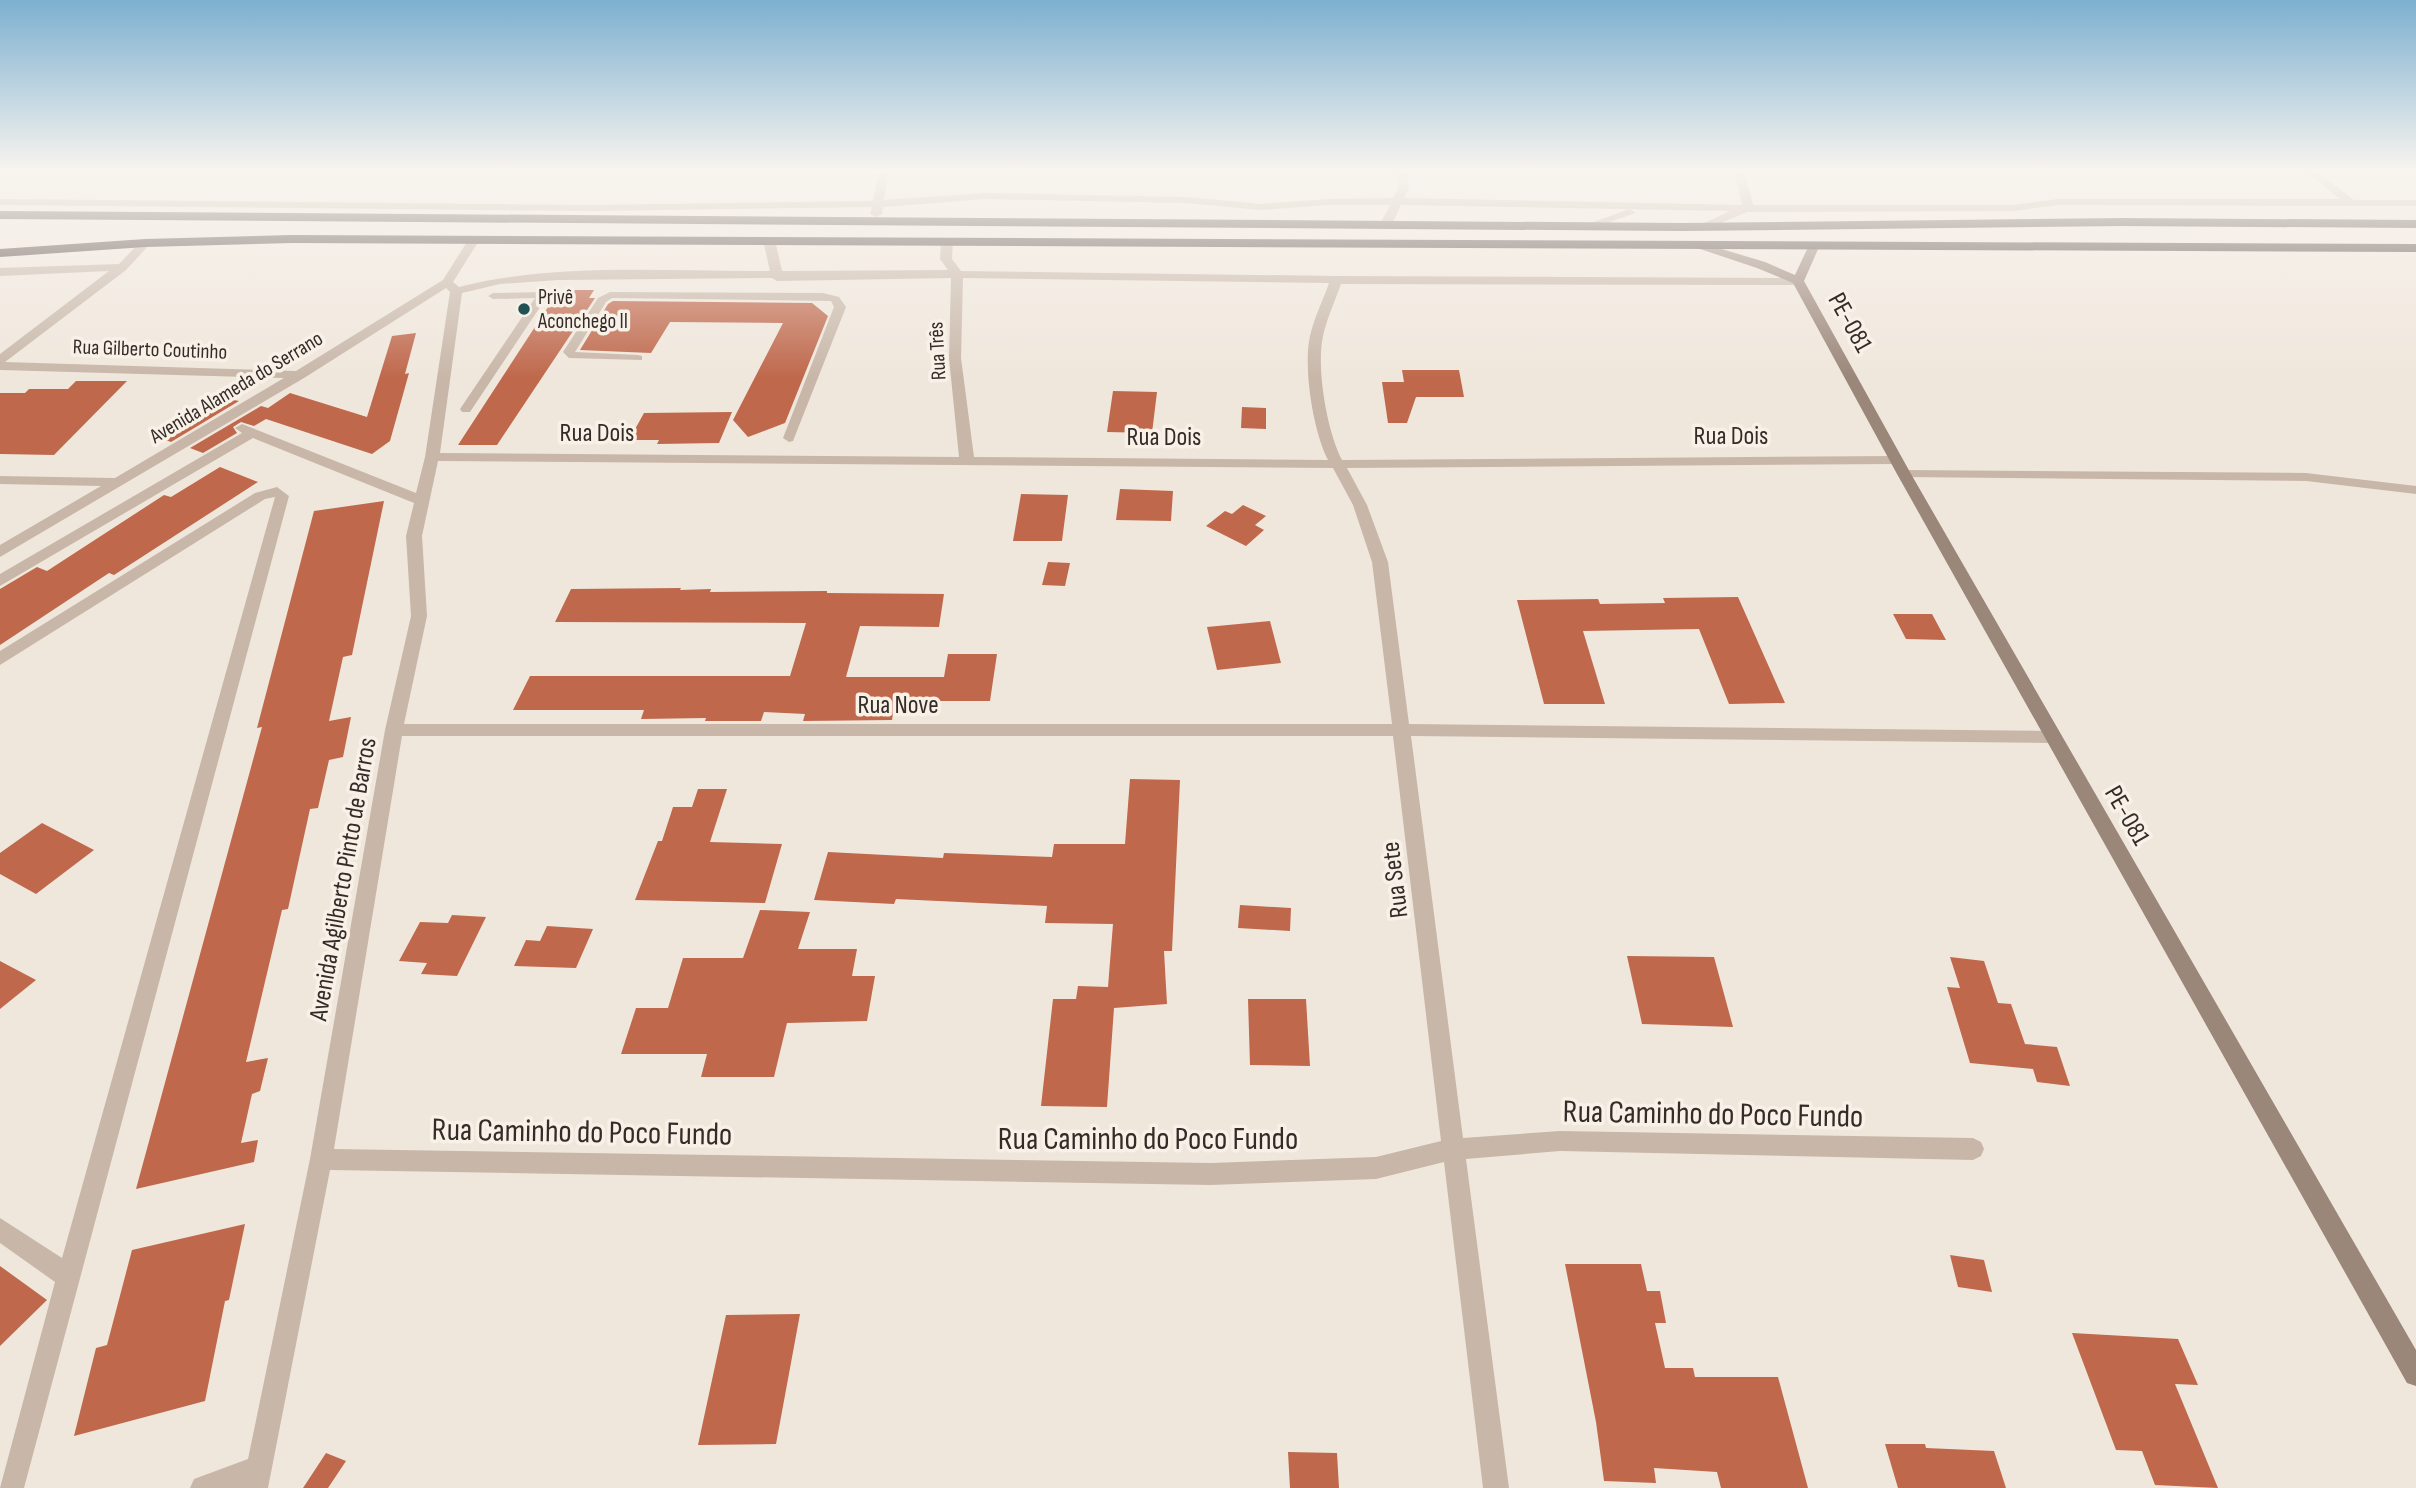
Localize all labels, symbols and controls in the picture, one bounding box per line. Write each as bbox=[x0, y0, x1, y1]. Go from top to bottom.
place label: Privê Aconchego II bbox=[537, 285, 628, 334]
street label: PE-081 bbox=[1821, 288, 1879, 358]
marker: Privê Aconchego II bbox=[516, 301, 532, 317]
street label: Rua Três bbox=[923, 321, 952, 381]
street label: Avenida Alameda do Serrano bbox=[144, 326, 327, 449]
street label: Rua Gilberto Coutinho bbox=[72, 334, 228, 365]
street label: Rua Dois bbox=[560, 418, 634, 449]
street label: Rua Dois bbox=[1694, 421, 1768, 452]
street label: Rua Dois bbox=[1127, 422, 1201, 453]
street label: Rua Nove bbox=[857, 690, 939, 721]
street label: Avenida Agilberto Pinto de Barros bbox=[303, 735, 384, 1024]
street label: PE-081 bbox=[2097, 781, 2156, 851]
street label: Rua Sete bbox=[1375, 840, 1416, 920]
street label: Rua Caminho do Poco Fundo bbox=[1562, 1092, 1864, 1137]
street label: Rua Caminho do Poco Fundo bbox=[431, 1110, 733, 1155]
street label: Rua Caminho do Poco Fundo bbox=[998, 1120, 1298, 1159]

